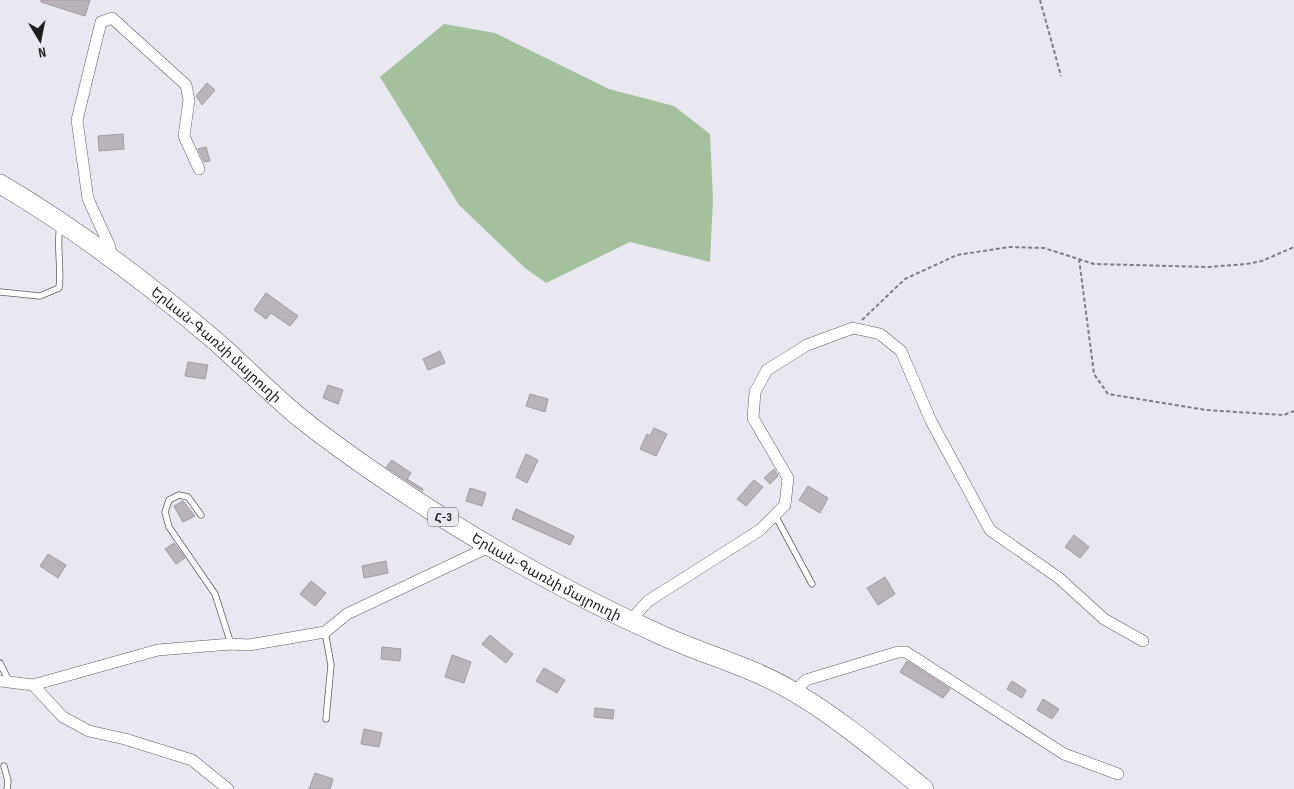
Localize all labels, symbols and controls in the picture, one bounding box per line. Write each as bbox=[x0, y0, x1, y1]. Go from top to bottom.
north arrow bbox=[15, 15, 65, 65]
text: N bbox=[37, 43, 47, 61]
street label: Երևան-Գառնի մայրուղի bbox=[147, 283, 285, 407]
road number: Հ-3 bbox=[428, 508, 458, 526]
street label: Երևան-Գառնի մայրուղի bbox=[469, 529, 624, 624]

